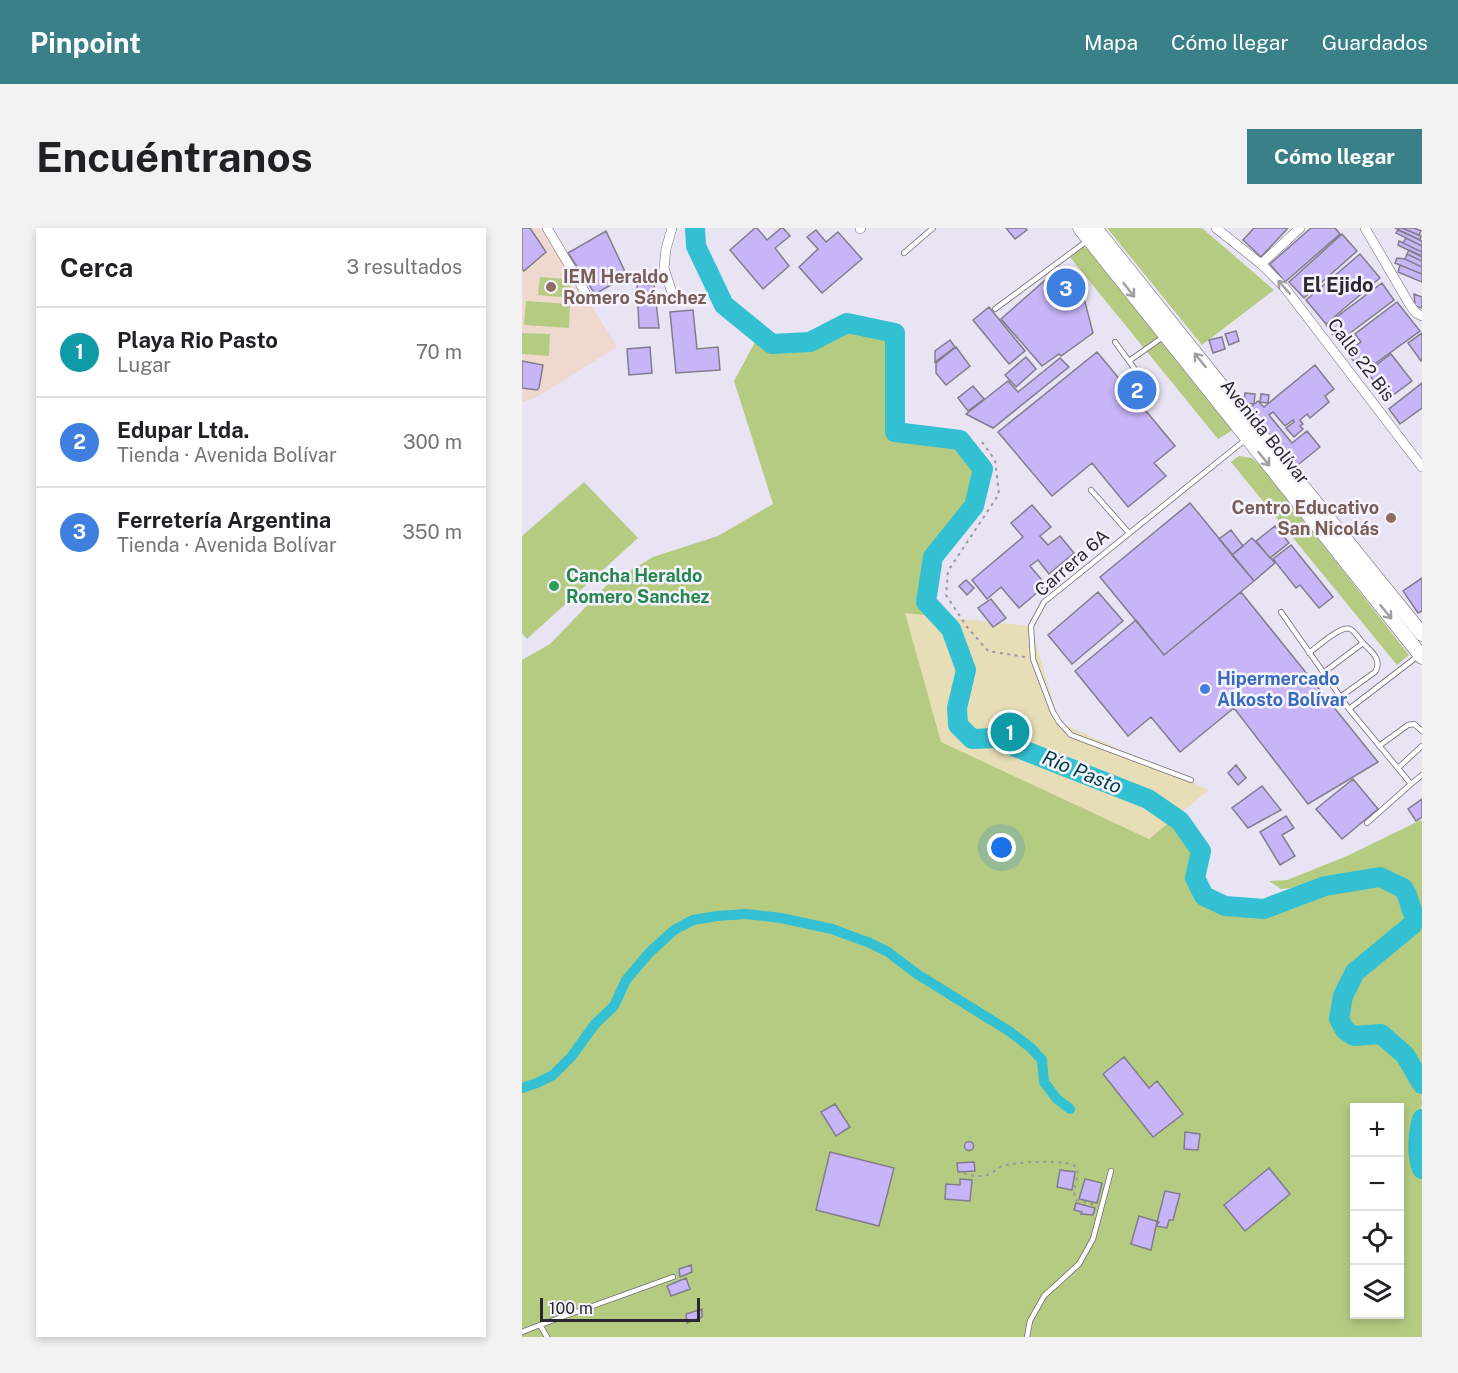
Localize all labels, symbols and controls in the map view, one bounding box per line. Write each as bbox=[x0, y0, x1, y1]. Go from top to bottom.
text: Pinpoint bbox=[30, 26, 141, 59]
text: Mapa bbox=[1084, 30, 1138, 55]
text: Cómo llegar bbox=[1171, 30, 1289, 55]
text: Guardados bbox=[1322, 30, 1428, 55]
button: Cómo llegar bbox=[1247, 129, 1422, 184]
text: Encuéntranos bbox=[36, 132, 313, 181]
text: Cerca bbox=[60, 252, 133, 283]
text: 3 resultados bbox=[346, 255, 462, 279]
place label: IEM Heraldo Romero Sánchez bbox=[563, 266, 707, 308]
pin: 3 bbox=[1046, 266, 1086, 310]
district label: El Ejido bbox=[1302, 273, 1374, 297]
marker: IEM Heraldo Romero Sánchez bbox=[544, 280, 558, 294]
one-way arrow bbox=[1277, 280, 1291, 295]
one-way arrow bbox=[1123, 282, 1136, 298]
street label: Calle 22 Bis bbox=[1323, 314, 1399, 405]
text: Playa Rio Pasto bbox=[117, 327, 278, 353]
text: 1 bbox=[75, 340, 84, 364]
text: 70 m bbox=[416, 340, 462, 364]
text: Lugar bbox=[117, 353, 171, 377]
one-way arrow bbox=[1193, 353, 1207, 368]
pin: 2 bbox=[1118, 368, 1156, 412]
street label: Avenida Bolívar bbox=[1217, 375, 1314, 488]
text: Edupar Ltda. bbox=[117, 417, 250, 443]
text: 2 bbox=[73, 430, 86, 454]
text: 300 m bbox=[403, 430, 462, 454]
text: Tienda · Avenida Bolívar bbox=[117, 443, 337, 467]
one-way arrow bbox=[1257, 451, 1270, 467]
place label: Centro Educativo San Nicolás bbox=[1232, 497, 1379, 539]
text: Ferretería Argentina bbox=[117, 507, 331, 533]
marker: Centro Educativo San Nicolás bbox=[1384, 511, 1398, 525]
text: 3 bbox=[73, 520, 86, 544]
text: 350 m bbox=[402, 520, 462, 544]
street label: Carrera 6A bbox=[1030, 525, 1113, 601]
text: Tienda · Avenida Bolívar bbox=[117, 533, 337, 557]
place label: Cancha Heraldo Romero Sanchez bbox=[566, 565, 710, 607]
marker: Cancha Heraldo Romero Sanchez bbox=[547, 579, 561, 593]
one-way arrow bbox=[1379, 603, 1392, 619]
place label: Hipermercado Alkosto Bolívar bbox=[1217, 668, 1348, 710]
marker: Hipermercado Alkosto Bolívar bbox=[1198, 682, 1212, 696]
pin: 1 bbox=[990, 710, 1030, 754]
water label: Río Pasto bbox=[1039, 745, 1125, 799]
your location bbox=[987, 833, 1016, 862]
map controls bbox=[1350, 1103, 1404, 1319]
button: + bbox=[1350, 1103, 1404, 1157]
button: − bbox=[1350, 1157, 1404, 1211]
button: locate bbox=[1350, 1211, 1404, 1265]
button: layers bbox=[1350, 1265, 1404, 1319]
scale bar bbox=[540, 1295, 700, 1322]
text: 100 m bbox=[549, 1299, 593, 1318]

